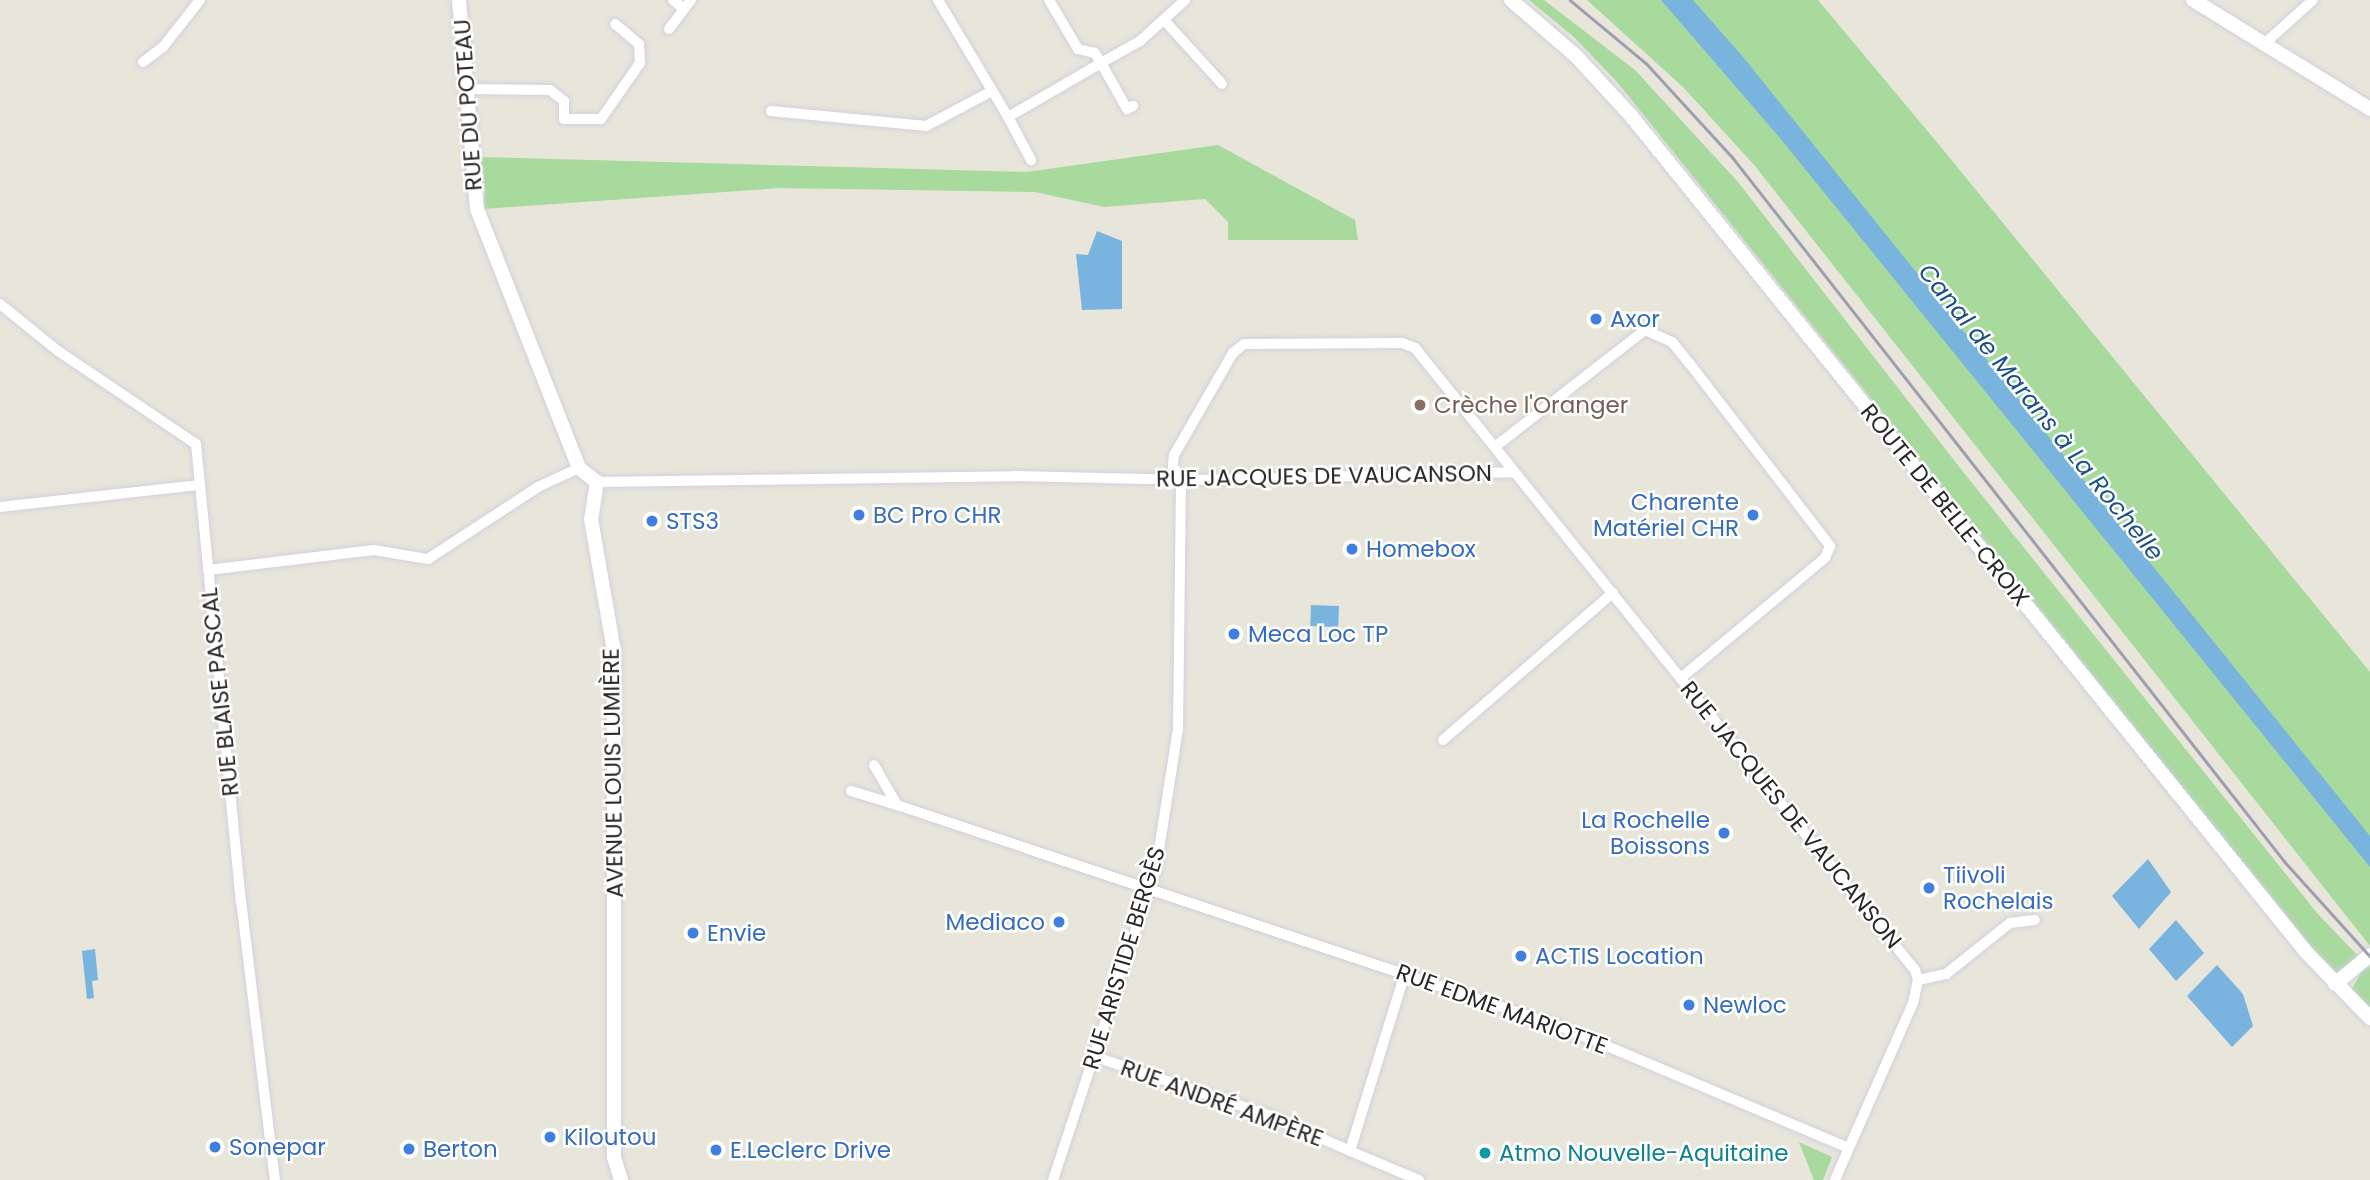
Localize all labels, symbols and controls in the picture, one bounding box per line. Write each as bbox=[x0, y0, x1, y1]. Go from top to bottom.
street label: RUE DU POTEAU bbox=[448, 18, 488, 192]
water label: Canal de Marans à La Rochelle bbox=[1912, 258, 2170, 566]
place label: Axor bbox=[1610, 305, 1660, 333]
marker: Axor bbox=[1588, 311, 1604, 327]
place label: Crèche l'Oranger bbox=[1434, 391, 1628, 419]
marker: Crèche l'Oranger bbox=[1412, 397, 1428, 413]
street label: ROUTE DE BELLE-CROIX bbox=[1855, 398, 2035, 612]
street label: RUE JACQUES DE VAUCANSON bbox=[1156, 459, 1492, 493]
place label: Charente Matériel CHR bbox=[1593, 488, 1739, 542]
place label: BC Pro CHR bbox=[873, 501, 1001, 529]
place label: STS3 bbox=[666, 507, 719, 535]
marker: BC Pro CHR bbox=[851, 507, 867, 523]
marker: Charente Matériel CHR bbox=[1745, 507, 1761, 523]
marker: STS3 bbox=[644, 513, 660, 529]
place label: Homebox bbox=[1366, 535, 1476, 563]
marker: Homebox bbox=[1344, 541, 1360, 557]
street label: RUE BLAISE PASCAL bbox=[195, 586, 245, 798]
place label: Meca Loc TP bbox=[1248, 620, 1388, 648]
marker: Meca Loc TP bbox=[1226, 626, 1242, 642]
street label: AVENUE LOUIS LUMIÈRE bbox=[597, 648, 629, 898]
street label: RUE JACQUES DE VAUCANSON bbox=[1675, 676, 1907, 954]
place label: La Rochelle Boissons bbox=[1581, 806, 1710, 860]
marker: La Rochelle Boissons bbox=[1716, 825, 1732, 841]
street label: RUE ARISTIDE BERGÈS bbox=[1077, 843, 1171, 1073]
place label: Tiivoli Rochelais bbox=[1943, 861, 2054, 915]
marker: Tiivoli Rochelais bbox=[1921, 880, 1937, 896]
place label: Mediaco bbox=[946, 908, 1045, 936]
marker: Mediaco bbox=[1051, 914, 1067, 930]
place label: Envie bbox=[707, 919, 766, 947]
marker: Envie bbox=[685, 925, 701, 941]
place label: ACTIS Location bbox=[1535, 942, 1704, 970]
marker: ACTIS Location bbox=[1513, 948, 1529, 964]
street label: RUE EDME MARIOTTE bbox=[1393, 958, 1611, 1060]
place label: Newloc bbox=[1703, 991, 1787, 1019]
marker: Newloc bbox=[1681, 997, 1697, 1013]
street label: RUE ANDRÉ AMPÈRE bbox=[1117, 1054, 1327, 1152]
place label: Kiloutou bbox=[564, 1123, 656, 1151]
marker: Kiloutou bbox=[542, 1129, 558, 1145]
place label: Sonepar bbox=[229, 1133, 326, 1161]
place label: Berton bbox=[423, 1135, 498, 1163]
place label: E.Leclerc Drive bbox=[730, 1136, 891, 1164]
marker: Sonepar bbox=[207, 1139, 223, 1155]
place label: Atmo Nouvelle-Aquitaine bbox=[1499, 1139, 1788, 1167]
marker: Berton bbox=[401, 1141, 417, 1157]
marker: E.Leclerc Drive bbox=[708, 1142, 724, 1158]
marker: Atmo Nouvelle-Aquitaine bbox=[1477, 1145, 1493, 1161]

